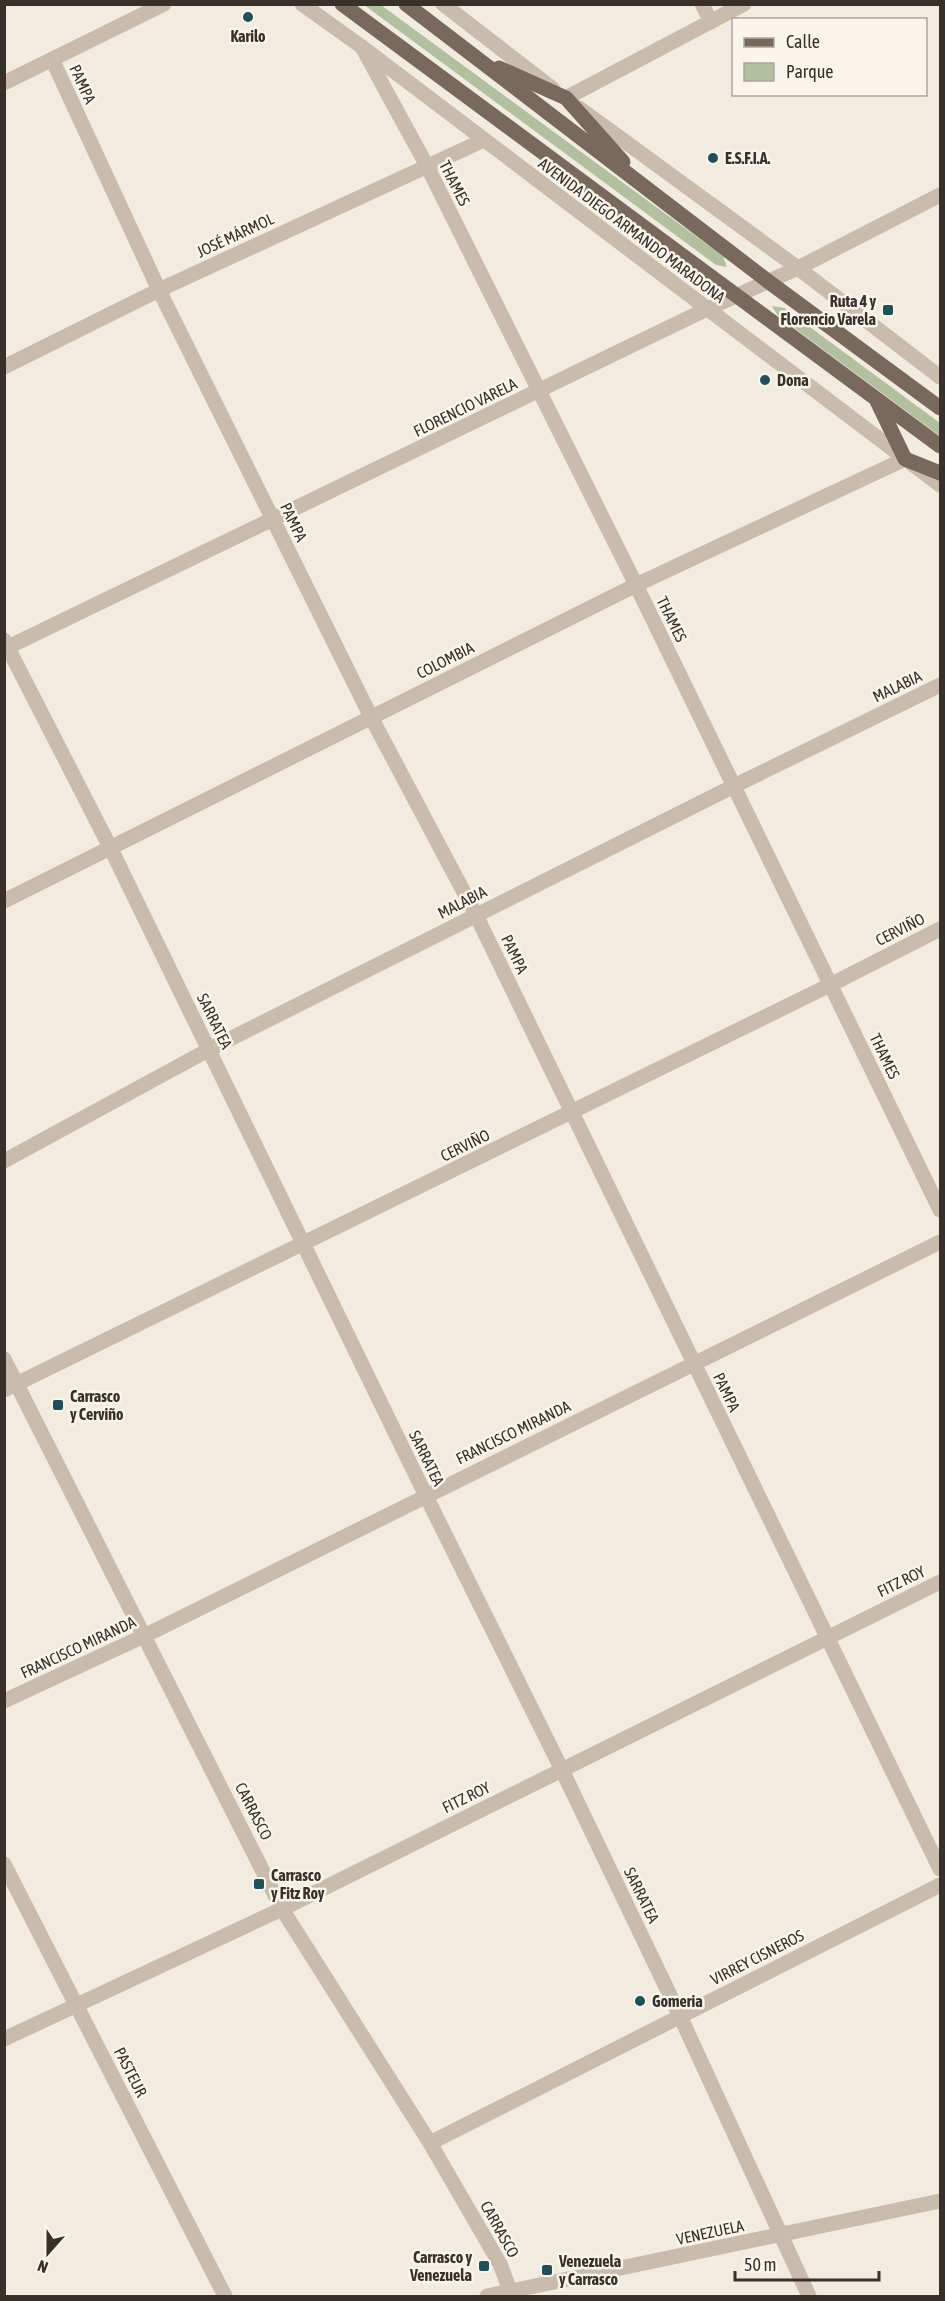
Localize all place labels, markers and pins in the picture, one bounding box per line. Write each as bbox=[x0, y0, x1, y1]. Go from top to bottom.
marker: Karilo bbox=[241, 10, 255, 24]
place label: Karilo bbox=[231, 27, 266, 45]
place label: E.S.F.I.A. bbox=[725, 149, 770, 167]
marker: E.S.F.I.A. bbox=[706, 151, 720, 165]
place label: Ruta 4 y Florencio Varela bbox=[780, 292, 876, 328]
marker: Ruta 4 y Florencio Varela bbox=[881, 303, 895, 317]
place label: Dona bbox=[777, 371, 809, 389]
marker: Dona bbox=[758, 373, 772, 387]
place label: Carrasco y Cerviño bbox=[70, 1387, 124, 1423]
marker: Carrasco y Cerviño bbox=[51, 1398, 65, 1412]
place label: Carrasco y Fitz Roy bbox=[271, 1866, 325, 1902]
marker: Carrasco y Fitz Roy bbox=[252, 1877, 266, 1891]
place label: Gomeria bbox=[652, 1992, 703, 2010]
marker: Gomeria bbox=[633, 1994, 647, 2008]
place label: Carrasco y Venezuela bbox=[409, 2248, 472, 2284]
place label: Venezuela y Carrasco bbox=[558, 2252, 621, 2288]
marker: Carrasco y Venezuela bbox=[477, 2259, 491, 2273]
marker: Venezuela y Carrasco bbox=[540, 2263, 554, 2277]

